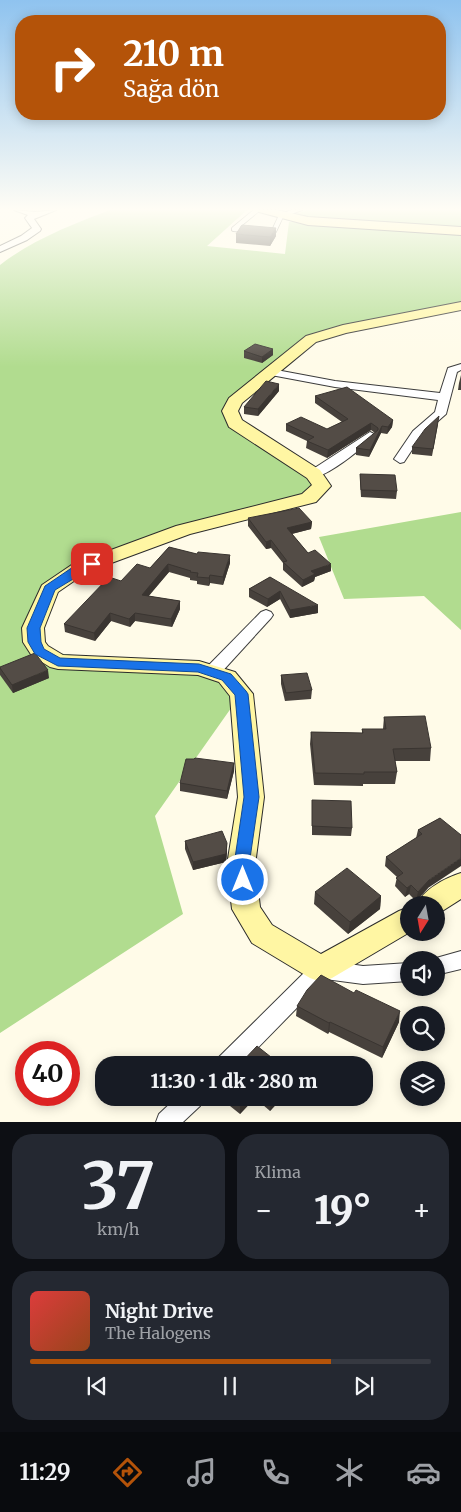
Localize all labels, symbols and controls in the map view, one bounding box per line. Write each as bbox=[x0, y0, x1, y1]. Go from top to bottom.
text: 210 m bbox=[123, 32, 224, 76]
icon: right bbox=[40, 35, 105, 100]
text: Sağa dön bbox=[123, 75, 219, 103]
pin bbox=[71, 543, 113, 585]
icon: arrive bbox=[78, 550, 106, 578]
position arrow bbox=[216, 853, 268, 905]
north arrow bbox=[400, 896, 445, 941]
map controls bbox=[400, 896, 445, 1106]
button: sound bbox=[400, 951, 445, 996]
button: search bbox=[400, 1006, 445, 1051]
speed limit sign: 40 bbox=[15, 1041, 80, 1106]
button: layers bbox=[400, 1061, 445, 1106]
text: 11:30 · 1 dk · 280 m bbox=[151, 1069, 317, 1093]
text: 37 bbox=[81, 1145, 155, 1227]
text: Klima bbox=[255, 1162, 301, 1182]
text: 19° bbox=[314, 1187, 372, 1234]
text: − bbox=[255, 1192, 273, 1228]
text: + bbox=[412, 1192, 431, 1228]
text: km/h bbox=[97, 1219, 139, 1239]
text: Night Drive bbox=[105, 1299, 213, 1323]
text: The Halogens bbox=[105, 1323, 211, 1343]
icon: previous bbox=[83, 1372, 111, 1400]
icon: pause bbox=[216, 1372, 244, 1400]
icon: next bbox=[350, 1372, 378, 1400]
icon: directions bbox=[110, 1455, 145, 1490]
icon: music bbox=[184, 1455, 219, 1490]
icon: phone bbox=[258, 1455, 293, 1490]
icon: climate bbox=[332, 1455, 367, 1490]
icon: car bbox=[406, 1455, 441, 1490]
text: 11:29 bbox=[20, 1458, 71, 1486]

